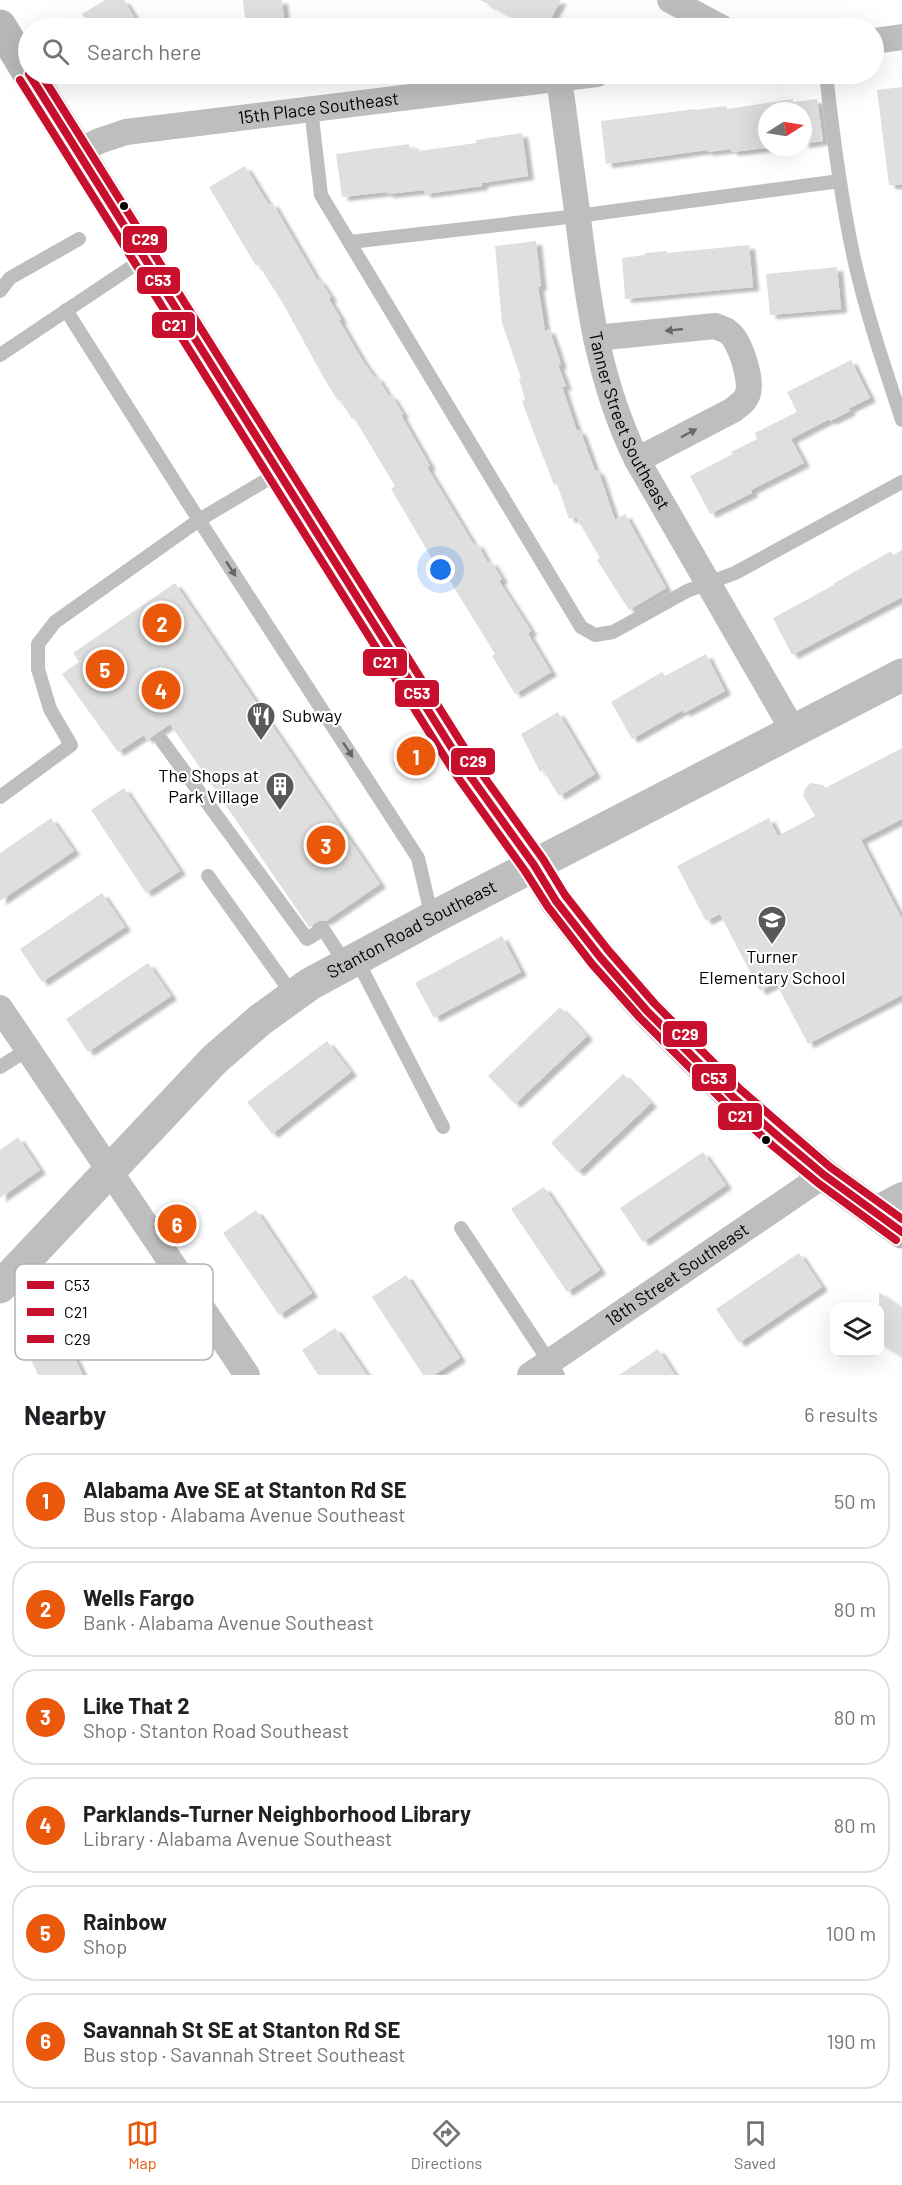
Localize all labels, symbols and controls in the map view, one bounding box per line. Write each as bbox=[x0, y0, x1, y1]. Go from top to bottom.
search box bbox=[18, 18, 884, 84]
icon: search bbox=[39, 35, 72, 68]
text: Search here bbox=[87, 38, 201, 64]
street label: 15th Place Southeast bbox=[237, 86, 400, 128]
north arrow bbox=[758, 102, 812, 156]
unlabelled marker bbox=[118, 200, 130, 212]
line badge: C29 bbox=[122, 225, 168, 254]
text: C29 bbox=[131, 229, 159, 248]
line badge: C53 bbox=[136, 266, 181, 295]
text: C53 bbox=[145, 270, 172, 289]
line badge: C21 bbox=[151, 311, 196, 339]
text: C21 bbox=[162, 315, 186, 334]
one-way arrow bbox=[665, 325, 684, 335]
street label: Tanner Street Southeast bbox=[585, 329, 675, 513]
one-way arrow bbox=[681, 428, 698, 438]
your location bbox=[426, 555, 455, 584]
one-way arrow bbox=[225, 561, 236, 578]
pin: 2 bbox=[142, 600, 182, 646]
pin: 5 bbox=[86, 646, 124, 692]
line badge: C21 bbox=[362, 648, 408, 677]
text: C21 bbox=[373, 652, 397, 671]
pin: 4 bbox=[142, 668, 180, 712]
line badge: C53 bbox=[394, 679, 440, 708]
text: C53 bbox=[404, 683, 431, 702]
restaurant icon: Subway bbox=[245, 700, 277, 742]
place label: Subway bbox=[282, 704, 342, 726]
pin: 1 bbox=[396, 734, 436, 778]
one-way arrow bbox=[343, 742, 354, 759]
line badge: C29 bbox=[450, 747, 496, 776]
text: C29 bbox=[459, 751, 487, 770]
place label: The Shops at Park Village bbox=[158, 764, 259, 807]
building icon: The Shops at Park Village bbox=[264, 770, 296, 812]
pin: 3 bbox=[306, 822, 346, 868]
street label: Stanton Road Southeast bbox=[323, 875, 500, 983]
school or university icon: Turner Elementary School bbox=[756, 904, 788, 946]
place label: Turner Elementary School bbox=[699, 945, 845, 988]
line badge: C29 bbox=[662, 1020, 708, 1048]
text: C29 bbox=[671, 1024, 699, 1043]
line badge: C53 bbox=[691, 1063, 737, 1092]
text: C53 bbox=[701, 1068, 728, 1087]
line badge: C21 bbox=[717, 1102, 763, 1131]
text: C21 bbox=[728, 1106, 752, 1125]
unlabelled marker bbox=[760, 1134, 772, 1146]
pin: 6 bbox=[158, 1202, 196, 1246]
street label: 18th Street Southeast bbox=[601, 1218, 752, 1331]
legend bbox=[15, 1264, 213, 1360]
text: C53 bbox=[64, 1275, 90, 1294]
text: C21 bbox=[64, 1302, 88, 1321]
map controls bbox=[830, 1303, 884, 1357]
button: layers bbox=[830, 1303, 884, 1357]
text: C29 bbox=[64, 1329, 91, 1348]
text: Nearby bbox=[24, 1399, 106, 1430]
text: 6 results bbox=[804, 1402, 878, 1426]
text: Alabama Ave SE at Stanton Rd SE bbox=[83, 1476, 407, 1502]
text: 1 bbox=[42, 1489, 49, 1513]
text: 50 m bbox=[834, 1489, 876, 1513]
text: Bus stop · Alabama Avenue Southeast bbox=[83, 1502, 406, 1526]
text: Wells Fargo bbox=[83, 1584, 194, 1610]
text: 2 bbox=[40, 1597, 51, 1621]
text: 80 m bbox=[834, 1597, 876, 1621]
text: Bank · Alabama Avenue Southeast bbox=[83, 1610, 374, 1634]
text: Like That 2 bbox=[83, 1692, 190, 1718]
text: 3 bbox=[40, 1705, 51, 1729]
text: 80 m bbox=[834, 1705, 876, 1729]
text: Shop · Stanton Road Southeast bbox=[83, 1718, 349, 1742]
text: Parklands-Turner Neighborhood Library bbox=[83, 1800, 471, 1826]
text: 4 bbox=[39, 1813, 52, 1837]
text: 80 m bbox=[834, 1813, 876, 1837]
text: Library · Alabama Avenue Southeast bbox=[83, 1826, 392, 1850]
text: Rainbow bbox=[83, 1908, 167, 1934]
text: 5 bbox=[40, 1921, 51, 1945]
text: 100 m bbox=[826, 1921, 876, 1945]
text: Shop bbox=[83, 1934, 127, 1958]
text: Savannah St SE at Stanton Rd SE bbox=[83, 2016, 400, 2042]
text: 6 bbox=[40, 2029, 51, 2053]
text: 190 m bbox=[827, 2029, 876, 2053]
text: Bus stop · Savannah Street Southeast bbox=[83, 2042, 406, 2066]
tab: Map bbox=[126, 2117, 159, 2172]
tab: Directions bbox=[411, 2117, 482, 2172]
tab: Saved bbox=[734, 2117, 776, 2172]

